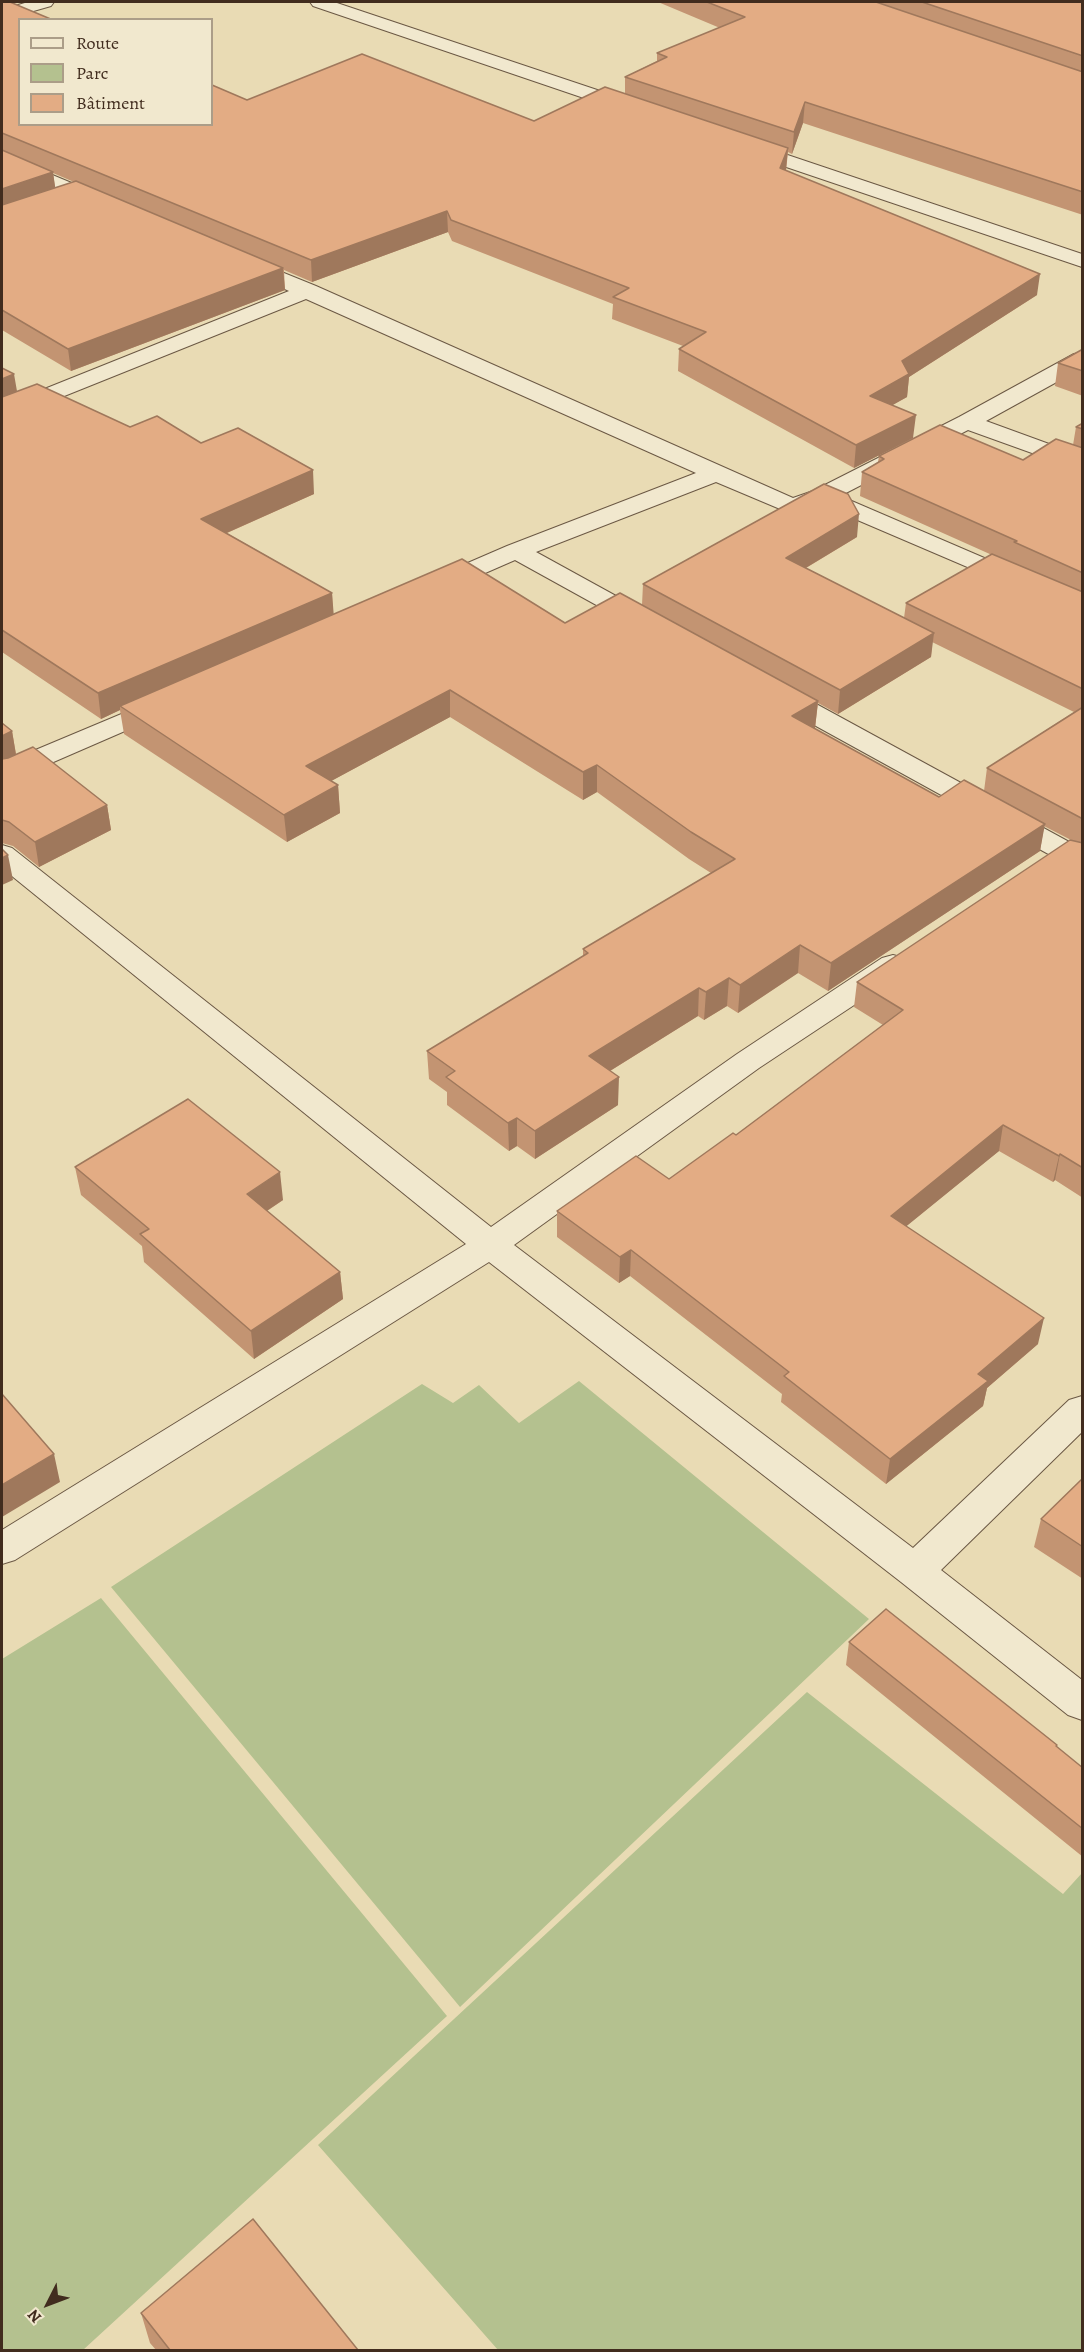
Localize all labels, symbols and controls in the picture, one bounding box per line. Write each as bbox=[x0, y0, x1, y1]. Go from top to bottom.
legend bbox=[18, 18, 213, 126]
text: Route bbox=[76, 31, 119, 55]
text: Parc bbox=[76, 61, 108, 85]
text: Bâtiment bbox=[76, 91, 145, 115]
north arrow bbox=[18, 2274, 78, 2334]
text: N bbox=[23, 2304, 47, 2328]

